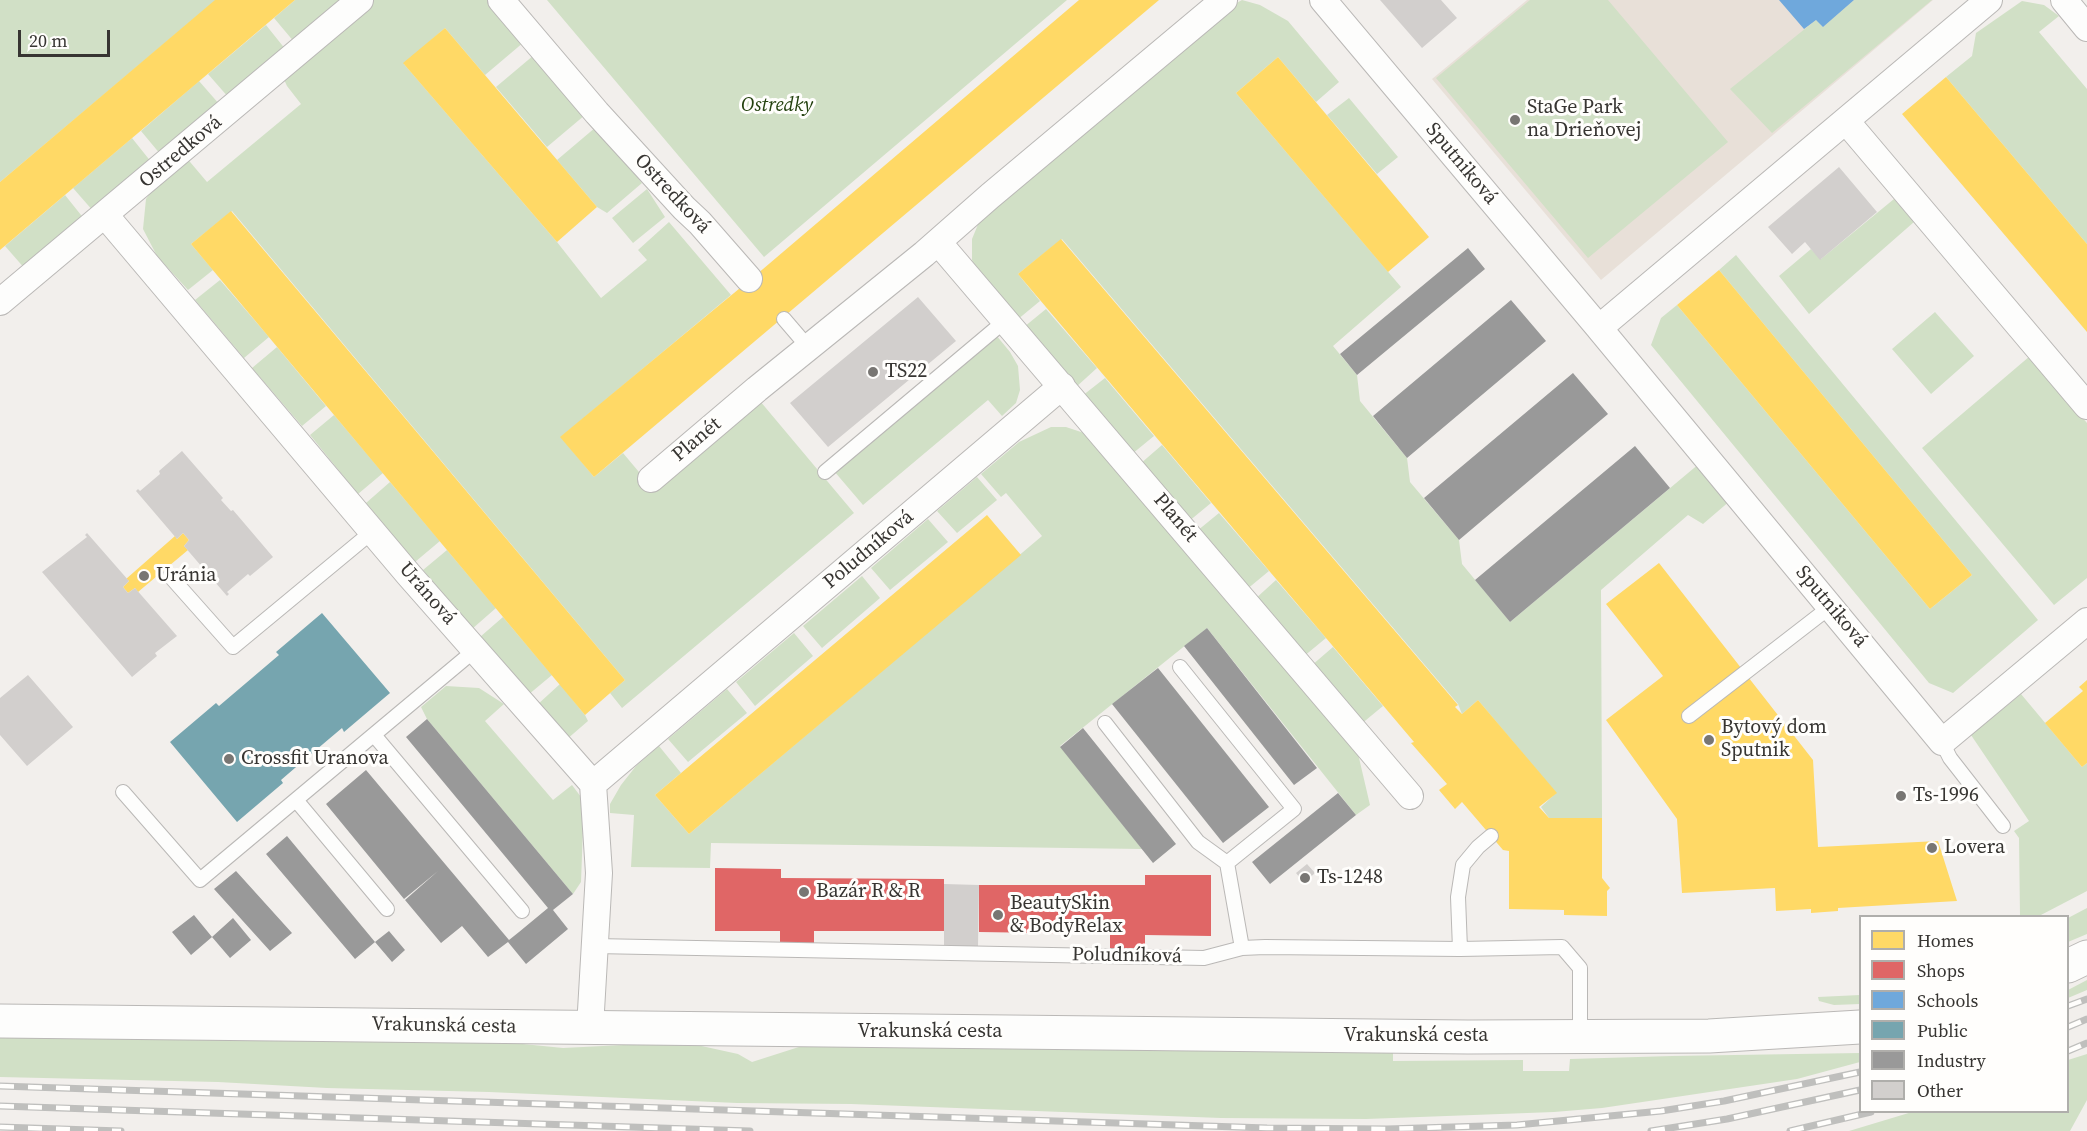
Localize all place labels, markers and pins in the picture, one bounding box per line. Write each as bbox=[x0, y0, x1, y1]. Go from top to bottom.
place label: StaGe Park na Drieňovej bbox=[1527, 96, 1641, 143]
marker: StaGe Park na Drieňovej bbox=[1508, 113, 1522, 127]
place label: TS22 bbox=[885, 360, 927, 384]
marker: TS22 bbox=[866, 365, 880, 379]
place label: Uránia bbox=[156, 564, 217, 588]
marker: Uránia bbox=[137, 569, 151, 583]
place label: Bytový dom Sputnik bbox=[1721, 716, 1827, 763]
marker: Bytový dom Sputnik bbox=[1702, 733, 1716, 747]
place label: Crossfit Uranova bbox=[241, 747, 389, 771]
marker: Crossfit Uranova bbox=[222, 752, 236, 766]
place label: Ts-1996 bbox=[1913, 784, 1979, 808]
marker: Ts-1996 bbox=[1894, 789, 1908, 803]
place label: Lovera bbox=[1944, 836, 2005, 860]
marker: Lovera bbox=[1925, 841, 1939, 855]
place label: Ts-1248 bbox=[1317, 866, 1383, 890]
marker: Ts-1248 bbox=[1298, 871, 1312, 885]
place label: Bazár R & R bbox=[816, 880, 921, 904]
marker: Bazár R & R bbox=[797, 885, 811, 899]
place label: BeautySkin & BodyRelax bbox=[1010, 892, 1123, 939]
marker: BeautySkin & BodyRelax bbox=[991, 908, 1005, 922]

